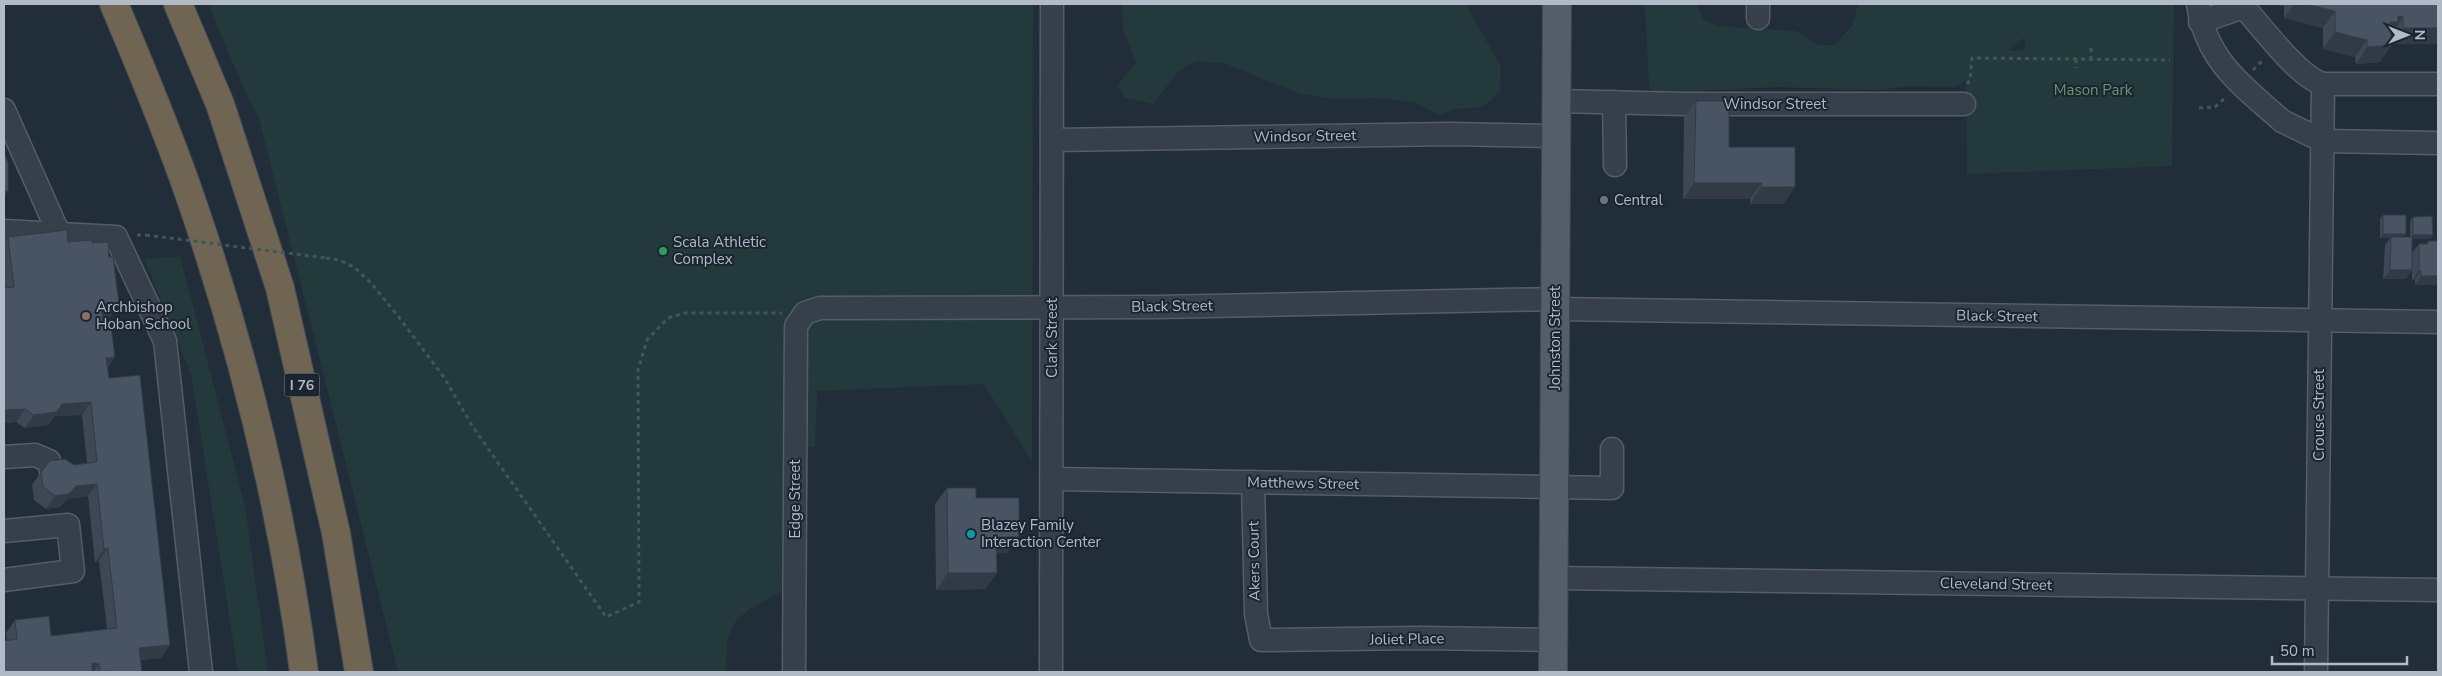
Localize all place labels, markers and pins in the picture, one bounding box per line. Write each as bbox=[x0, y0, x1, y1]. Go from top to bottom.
place label: Central bbox=[1614, 190, 1664, 210]
marker: Central bbox=[1598, 194, 1610, 206]
place label: Scala Athletic Complex bbox=[673, 232, 766, 269]
marker: Scala Athletic Complex bbox=[657, 245, 669, 257]
place label: Archbishop Hoban School bbox=[96, 297, 191, 334]
marker: Archbishop Hoban School bbox=[80, 310, 92, 322]
place label: Blazey Family Interaction Center bbox=[981, 515, 1101, 552]
marker: Blazey Family Interaction Center bbox=[965, 528, 977, 540]

